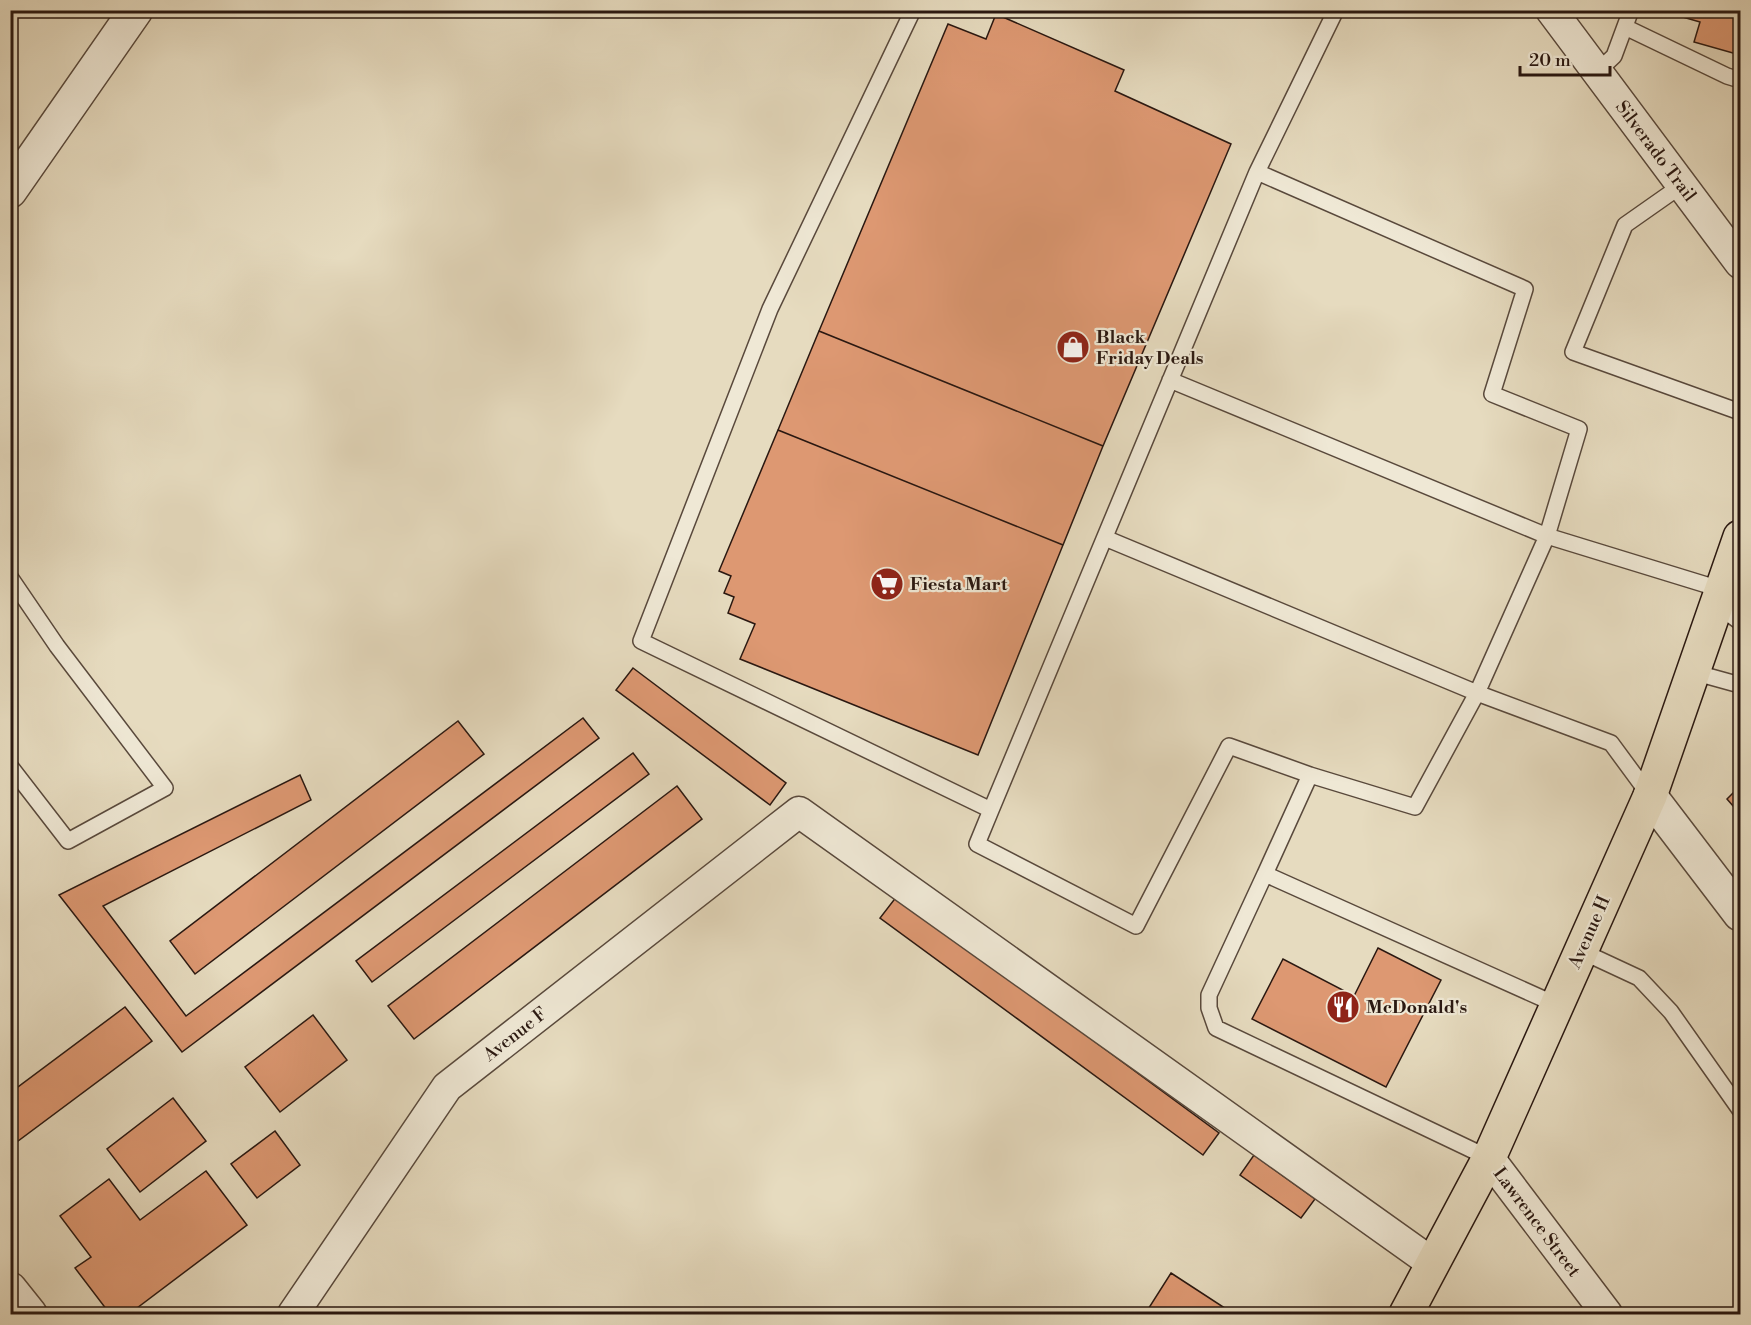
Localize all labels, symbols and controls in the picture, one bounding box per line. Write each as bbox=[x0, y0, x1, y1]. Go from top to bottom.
scale bar bbox=[1520, 39, 1610, 77]
text: 20 m bbox=[1529, 49, 1571, 72]
street label: Silverado Trail bbox=[1610, 96, 1701, 207]
place label: Black Friday Deals bbox=[1096, 326, 1204, 370]
shop icon: Black Friday Deals bbox=[1055, 329, 1091, 365]
supermarket icon: Fiesta Mart bbox=[869, 566, 905, 602]
place label: Fiesta Mart bbox=[910, 573, 1008, 596]
street label: Avenue H bbox=[1563, 892, 1616, 973]
restaurant icon: McDonald's bbox=[1325, 989, 1361, 1025]
place label: McDonald's bbox=[1366, 996, 1467, 1019]
street label: Avenue F bbox=[478, 1002, 552, 1067]
street label: Lawrence Street bbox=[1488, 1163, 1586, 1282]

